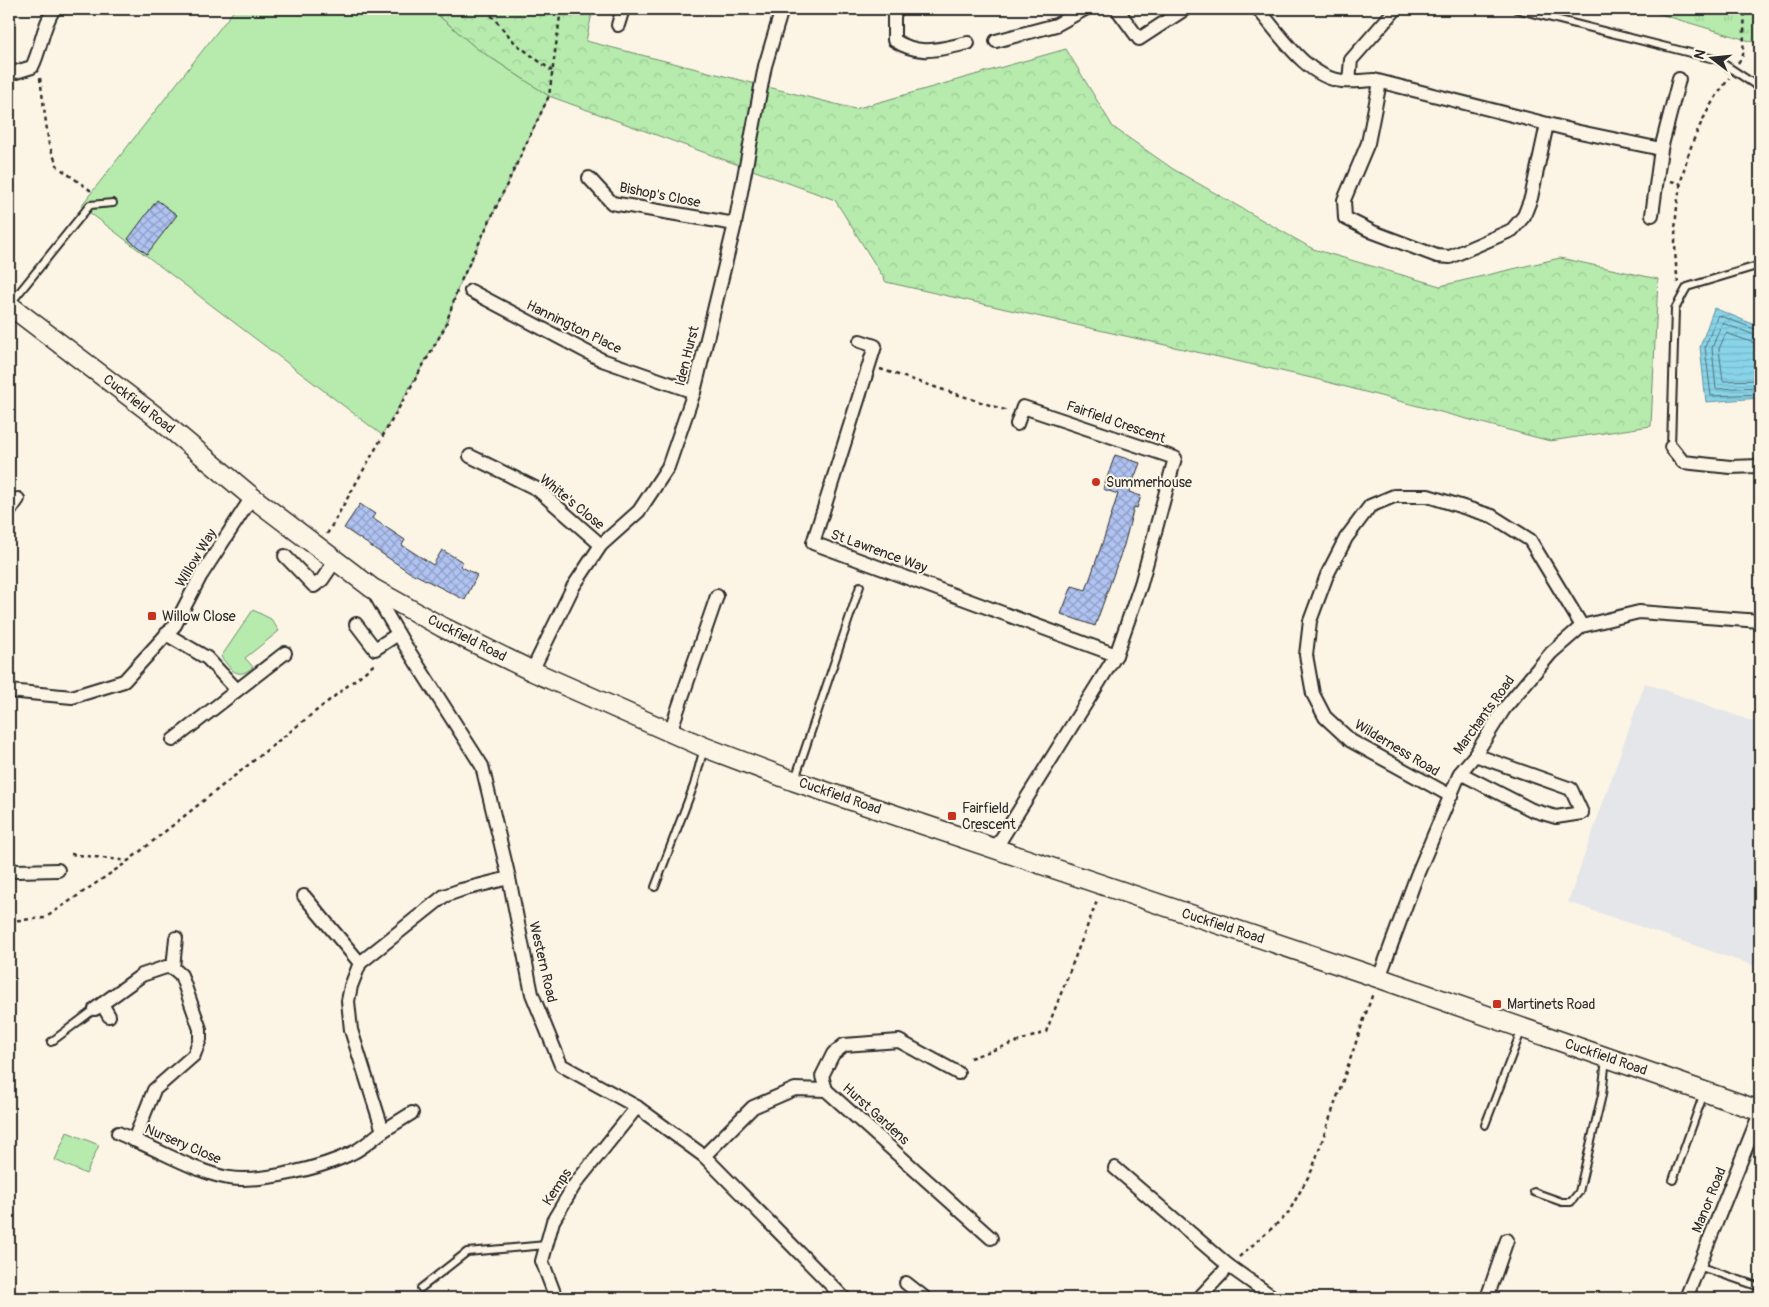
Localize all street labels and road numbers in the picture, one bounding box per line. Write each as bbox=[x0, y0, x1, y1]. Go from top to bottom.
street label: Bishop's Close bbox=[618, 179, 702, 211]
street label: Hannington Place bbox=[524, 297, 624, 357]
street label: Iden Hurst bbox=[671, 324, 703, 388]
street label: Cuckfield Road bbox=[100, 371, 178, 437]
street label: Fairfield Crescent bbox=[1064, 397, 1168, 447]
street label: White's Close bbox=[536, 471, 608, 533]
street label: Willow Way bbox=[172, 526, 220, 590]
street label: St Lawrence Way bbox=[828, 526, 930, 576]
street label: Cuckfield Road bbox=[425, 611, 509, 665]
street label: Marchants Road bbox=[1450, 672, 1518, 758]
street label: Wilderness Road bbox=[1351, 716, 1443, 780]
street label: Cuckfield Road bbox=[797, 774, 884, 818]
street label: Cuckfield Road bbox=[1180, 905, 1267, 947]
street label: Western Road bbox=[525, 920, 561, 1004]
street label: Cuckfield Road bbox=[1563, 1035, 1650, 1079]
street label: Hurst Gardens bbox=[839, 1080, 913, 1149]
street label: Nursery Close bbox=[142, 1120, 224, 1168]
street label: Kemps bbox=[539, 1165, 576, 1209]
street label: Manor Road bbox=[1688, 1165, 1730, 1235]

